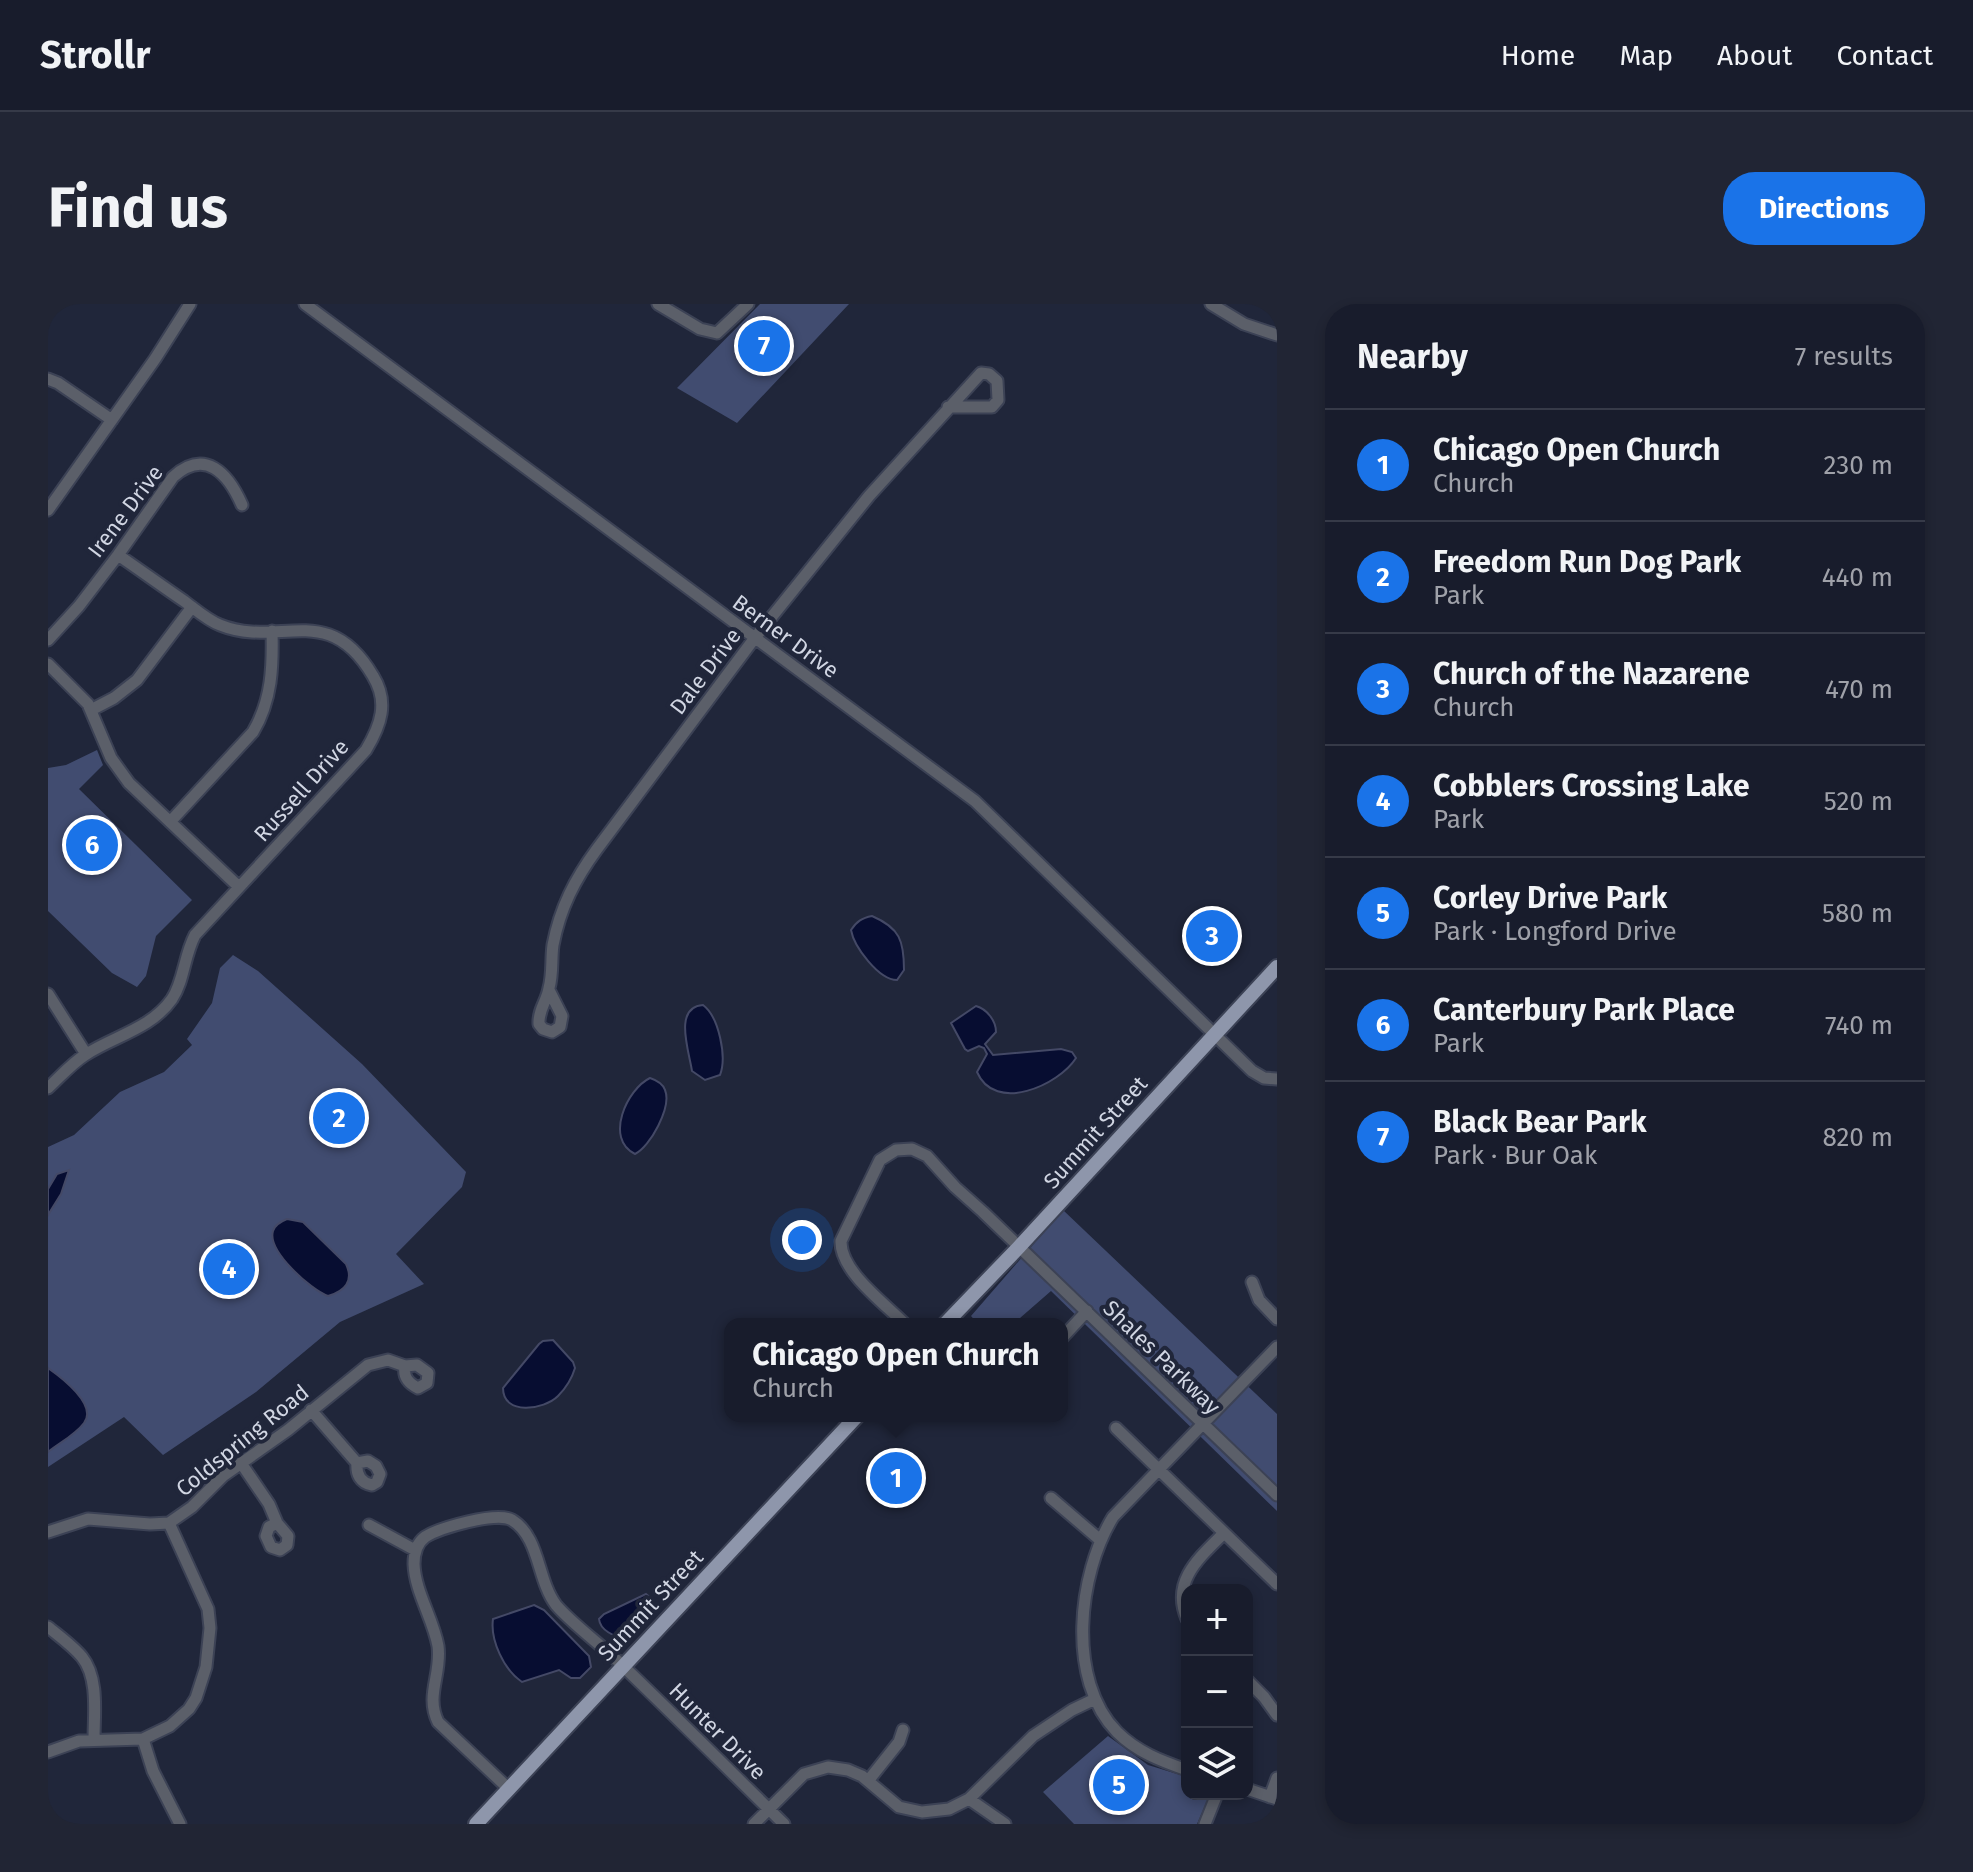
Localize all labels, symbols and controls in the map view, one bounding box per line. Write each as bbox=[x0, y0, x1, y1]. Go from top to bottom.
text: Strollr bbox=[40, 32, 151, 78]
text: Home bbox=[1501, 39, 1575, 72]
text: Map bbox=[1619, 39, 1673, 72]
text: About bbox=[1717, 39, 1792, 72]
text: Contact bbox=[1836, 39, 1933, 72]
button: Directions bbox=[1723, 172, 1925, 245]
text: Find us bbox=[48, 175, 228, 242]
pin: 7 bbox=[738, 316, 790, 376]
text: Nearby bbox=[1357, 336, 1468, 377]
text: 7 results bbox=[1795, 341, 1893, 372]
text: Chicago Open Church bbox=[1433, 432, 1720, 468]
text: 1 bbox=[1377, 450, 1389, 481]
text: 230 m bbox=[1824, 450, 1893, 481]
street label: Irene Drive bbox=[82, 460, 169, 563]
text: Church bbox=[1433, 468, 1515, 499]
text: Freedom Run Dog Park bbox=[1433, 544, 1741, 580]
text: 2 bbox=[1376, 562, 1390, 593]
text: 440 m bbox=[1822, 562, 1893, 593]
text: Park bbox=[1433, 580, 1484, 611]
street label: Berner Drive bbox=[727, 589, 844, 684]
street label: Dale Drive bbox=[664, 623, 747, 720]
text: Church of the Nazarene bbox=[1433, 656, 1750, 692]
text: 3 bbox=[1376, 674, 1390, 705]
text: 470 m bbox=[1825, 674, 1893, 705]
text: Church bbox=[1433, 692, 1515, 723]
street label: Russell Drive bbox=[248, 733, 354, 847]
text: Cobblers Crossing Lake bbox=[1433, 768, 1750, 804]
text: 4 bbox=[1376, 786, 1390, 817]
text: 520 m bbox=[1824, 786, 1893, 817]
text: Park bbox=[1433, 804, 1484, 835]
pin: 6 bbox=[66, 815, 118, 875]
text: Corley Drive Park bbox=[1433, 880, 1667, 916]
text: 5 bbox=[1376, 898, 1390, 929]
text: 580 m bbox=[1822, 898, 1893, 929]
pin: 3 bbox=[1186, 906, 1238, 966]
text: Park · Longford Drive bbox=[1433, 916, 1677, 947]
text: Canterbury Park Place bbox=[1433, 992, 1735, 1028]
text: 6 bbox=[1376, 1010, 1390, 1041]
text: 740 m bbox=[1825, 1010, 1893, 1041]
text: Park bbox=[1433, 1028, 1484, 1059]
street label: Summit Street bbox=[1038, 1070, 1153, 1194]
pin: 2 bbox=[313, 1088, 365, 1148]
text: Black Bear Park bbox=[1433, 1104, 1647, 1140]
text: 7 bbox=[1377, 1122, 1389, 1153]
text: 820 m bbox=[1822, 1122, 1893, 1153]
text: Park · Bur Oak bbox=[1433, 1140, 1597, 1171]
your location bbox=[782, 1220, 822, 1260]
pin: 4 bbox=[203, 1239, 255, 1299]
street label: Shales Parkway bbox=[1097, 1295, 1226, 1420]
popup bbox=[724, 1318, 1068, 1422]
text: Chicago Open Church bbox=[752, 1337, 1040, 1373]
text: Church bbox=[752, 1373, 834, 1404]
street label: Coldspring Road bbox=[170, 1379, 314, 1502]
pin: 1 bbox=[870, 1448, 922, 1508]
street label: Summit Street bbox=[592, 1544, 709, 1667]
map controls bbox=[1181, 1584, 1253, 1800]
button: + bbox=[1181, 1584, 1253, 1656]
button: − bbox=[1181, 1656, 1253, 1728]
street label: Hunter Drive bbox=[663, 1677, 772, 1786]
button: layers bbox=[1181, 1728, 1253, 1800]
pin: 5 bbox=[1093, 1755, 1145, 1815]

